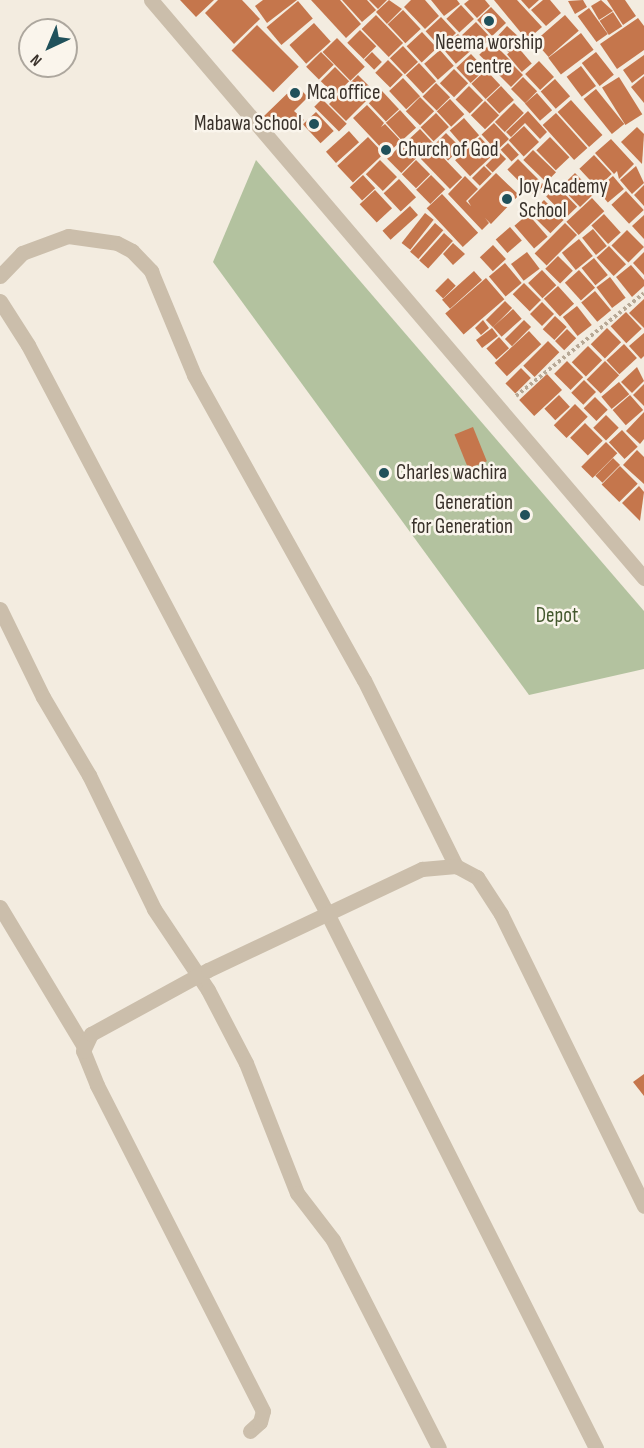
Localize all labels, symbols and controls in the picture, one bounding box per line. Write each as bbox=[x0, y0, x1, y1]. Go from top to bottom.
marker: Neema worship centre bbox=[482, 14, 496, 28]
north arrow bbox=[18, 18, 78, 78]
place label: Neema worship centre bbox=[435, 30, 543, 80]
text: N bbox=[27, 50, 46, 70]
place label: Mca office bbox=[307, 80, 380, 106]
marker: Mca office bbox=[288, 86, 302, 100]
place label: Mabawa School bbox=[194, 111, 302, 137]
marker: Mabawa School bbox=[307, 117, 321, 131]
place label: Church of God bbox=[398, 137, 498, 163]
marker: Church of God bbox=[379, 143, 393, 157]
place label: Joy Academy School bbox=[519, 174, 608, 224]
marker: Joy Academy School bbox=[500, 192, 514, 206]
place label: Charles wachira bbox=[396, 460, 507, 486]
marker: Charles wachira bbox=[377, 466, 391, 480]
place label: Generation for Generation bbox=[411, 490, 513, 540]
marker: Generation for Generation bbox=[518, 508, 532, 522]
park label: Depot bbox=[536, 603, 578, 629]

